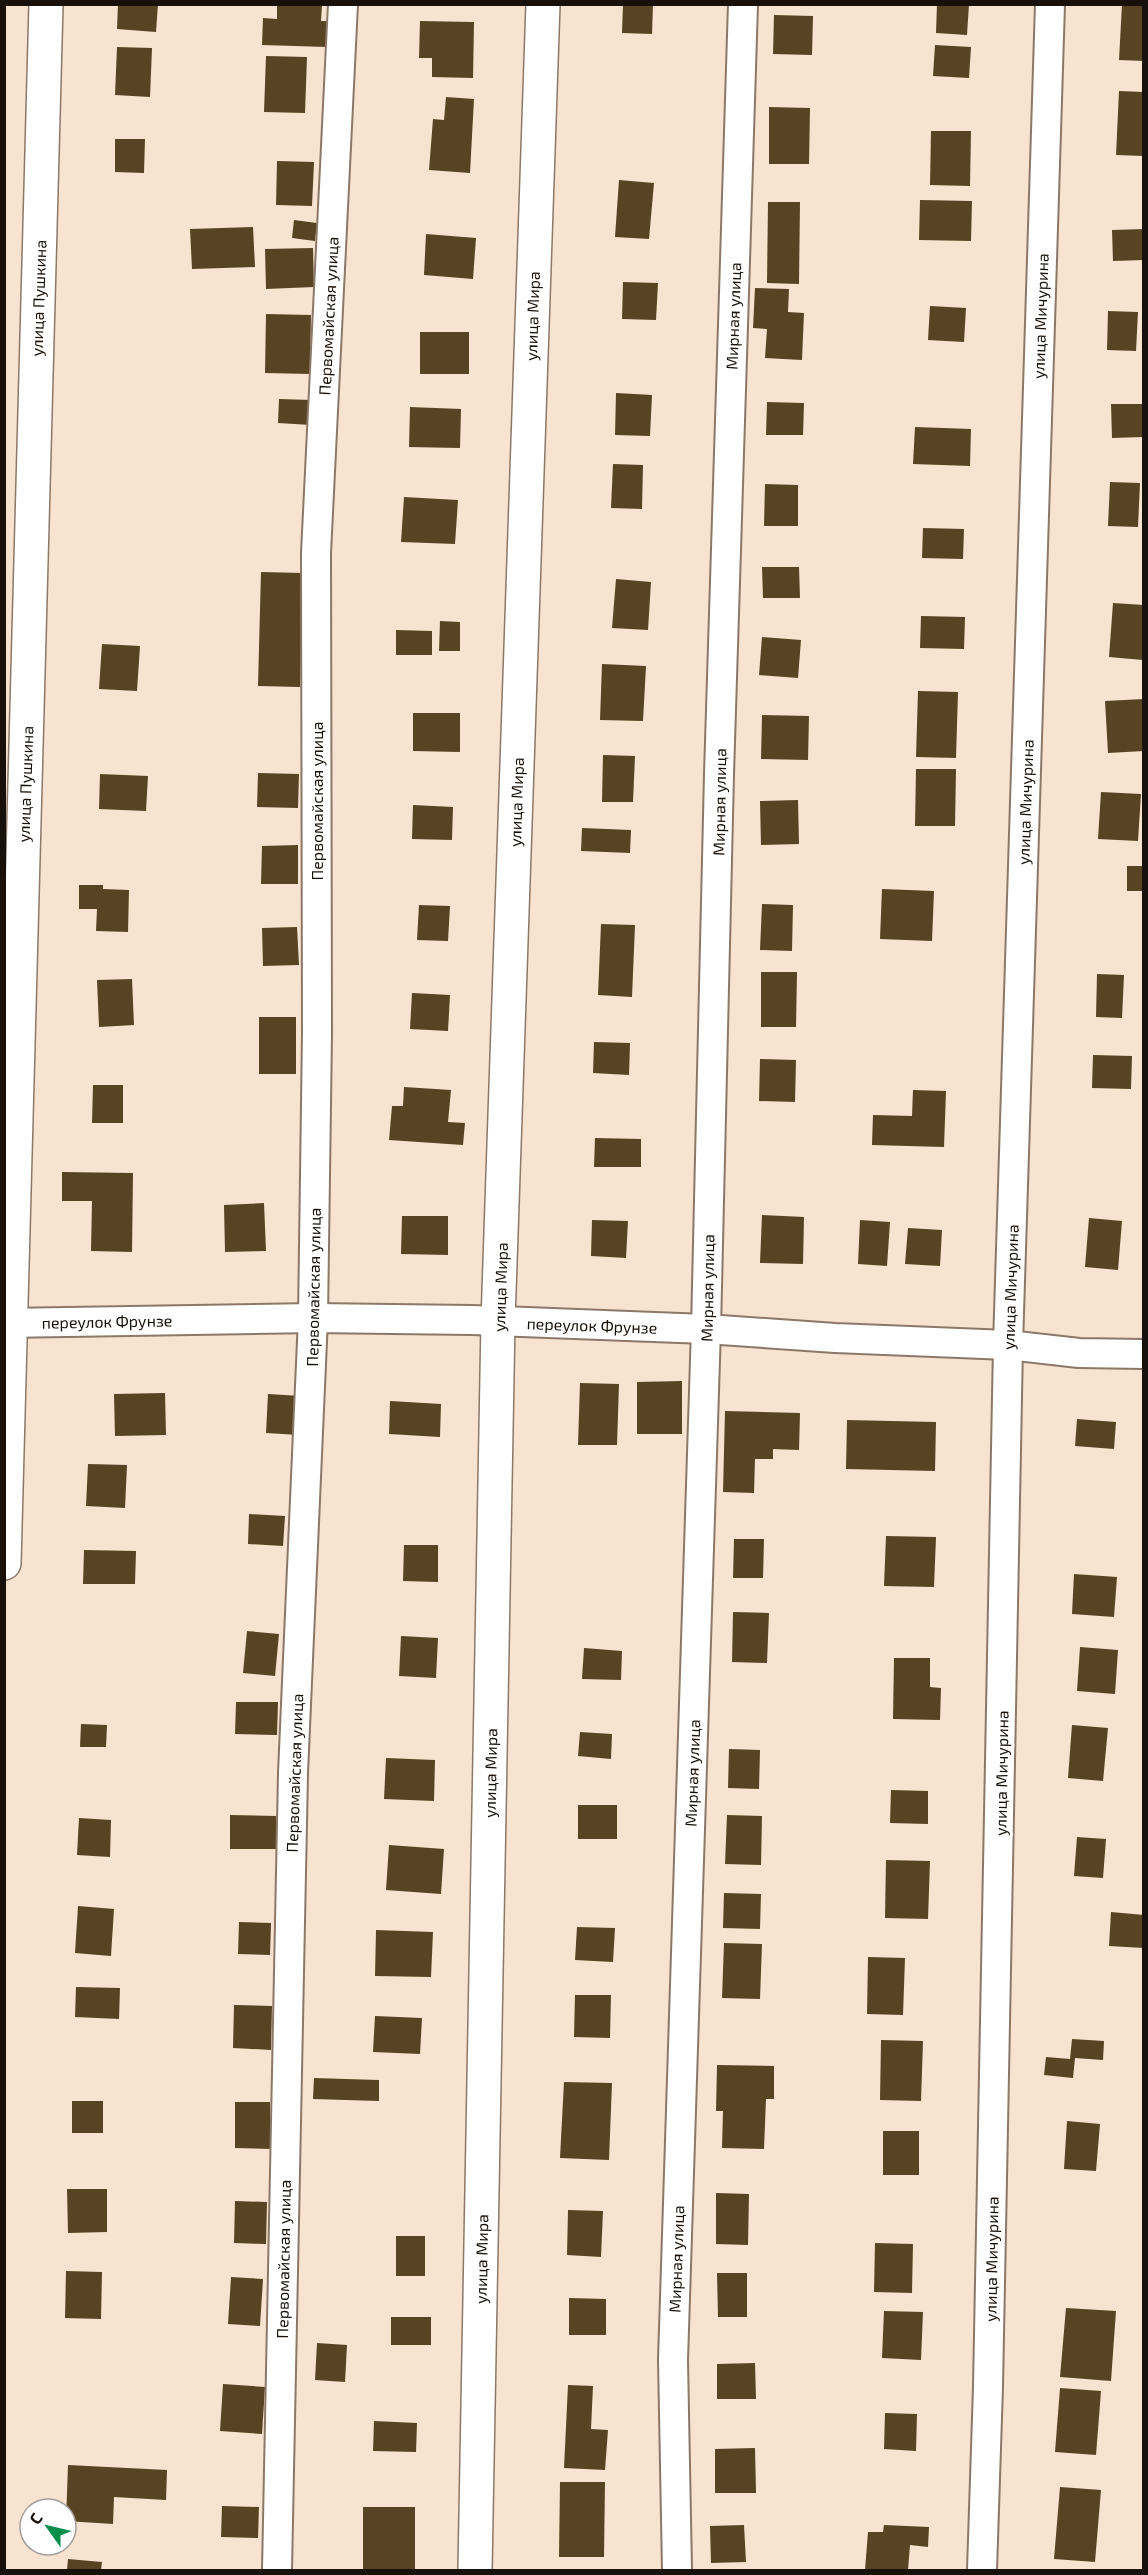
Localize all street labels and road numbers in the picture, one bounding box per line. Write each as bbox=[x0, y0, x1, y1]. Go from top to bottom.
street label: Первомайская улица bbox=[314, 236, 343, 396]
street label: улица Пушкина bbox=[26, 239, 51, 357]
street label: улица Мичурина bbox=[1028, 253, 1053, 379]
street label: Мирная улица bbox=[722, 262, 745, 370]
street label: улица Мира bbox=[521, 271, 544, 361]
street label: Первомайская улица bbox=[307, 721, 327, 881]
street label: улица Пушкина bbox=[13, 725, 38, 843]
street label: улица Мичурина bbox=[1013, 739, 1038, 865]
street label: Мирная улица bbox=[709, 748, 730, 856]
street label: улица Мира bbox=[505, 757, 528, 847]
street label: Первомайская улица bbox=[302, 1207, 325, 1367]
street label: улица Мичурина bbox=[998, 1224, 1023, 1350]
street label: Мирная улица bbox=[697, 1234, 718, 1342]
street label: улица Мира bbox=[489, 1242, 512, 1332]
street label: переулок Фрунзе bbox=[41, 1310, 173, 1333]
street label: переулок Фрунзе bbox=[526, 1313, 658, 1338]
street label: Первомайская улица bbox=[282, 1693, 307, 1853]
street label: улица Мичурина bbox=[990, 1710, 1013, 1836]
street label: Мирная улица bbox=[681, 1719, 704, 1827]
street label: улица Мира bbox=[480, 1728, 501, 1818]
street label: Первомайская улица bbox=[272, 2179, 295, 2339]
street label: улица Мичурина bbox=[980, 2196, 1003, 2322]
street label: Мирная улица bbox=[665, 2205, 688, 2313]
street label: улица Мира bbox=[471, 2214, 492, 2304]

